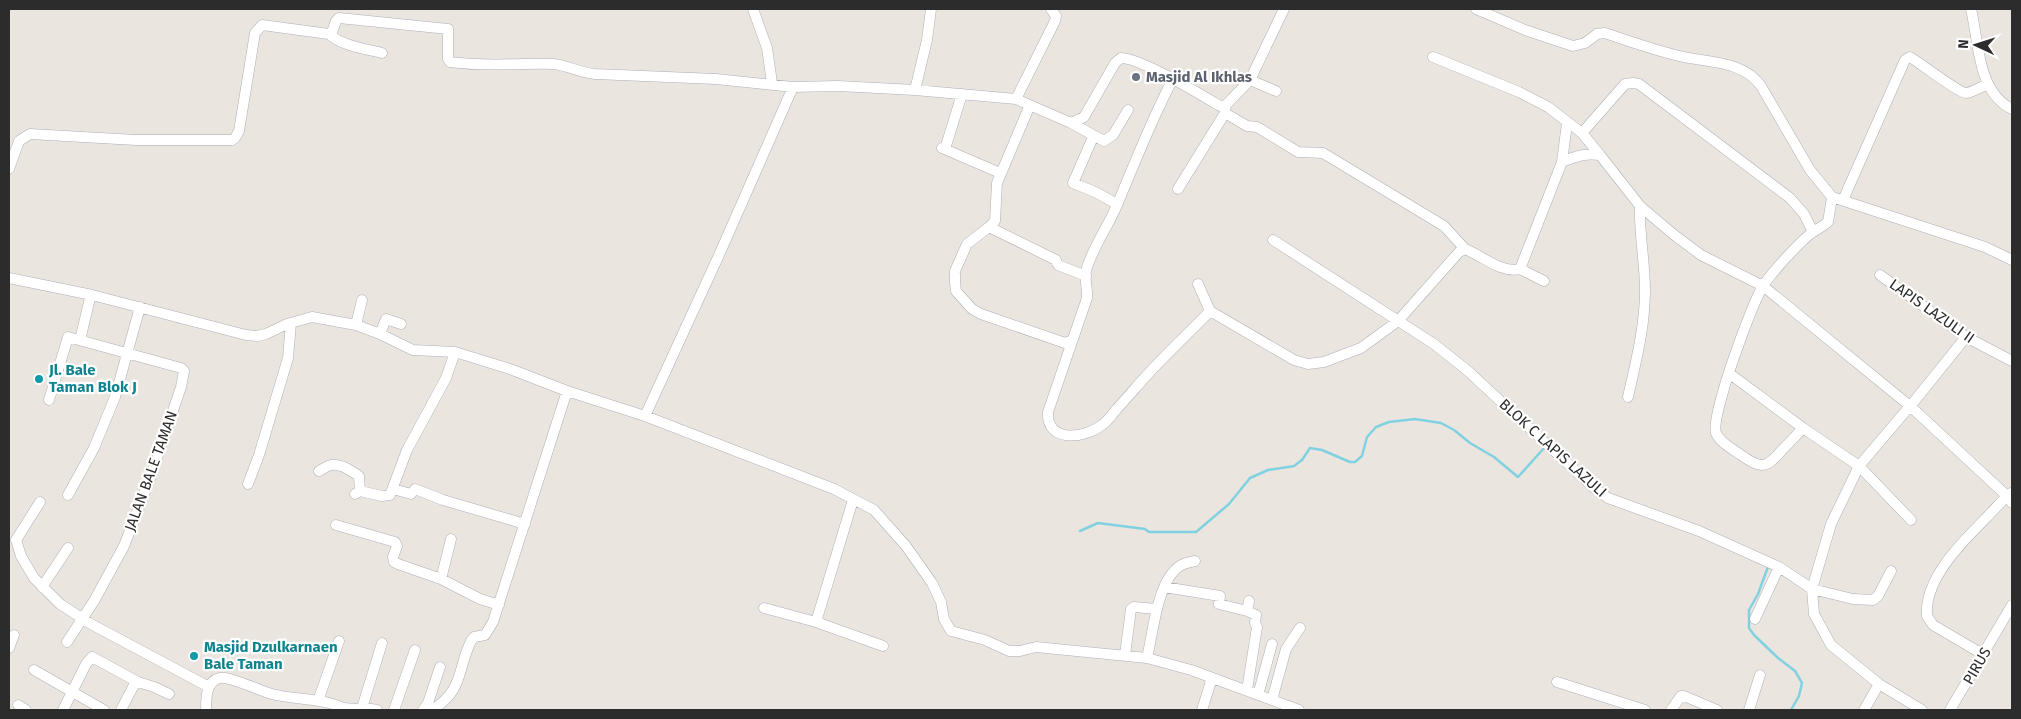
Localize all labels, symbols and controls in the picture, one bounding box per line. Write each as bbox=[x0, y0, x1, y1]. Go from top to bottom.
north arrow bbox=[1951, 20, 2001, 70]
text: N bbox=[1955, 39, 1972, 49]
place label: Masjid Al Ikhlas bbox=[1146, 68, 1252, 86]
marker: Masjid Al Ikhlas bbox=[1130, 71, 1142, 83]
street label: LAPIS LAZULI II bbox=[1886, 275, 1978, 347]
place label: Jl. Bale Taman Blok J bbox=[48, 361, 137, 396]
marker: Jl. Bale Taman Blok J bbox=[33, 373, 45, 385]
street label: BLOK C LAPIS LAZULI bbox=[1496, 395, 1610, 501]
street label: JALAN BALE TAMAN bbox=[121, 408, 181, 534]
place label: Masjid Dzulkarnaen Bale Taman bbox=[204, 638, 338, 673]
street label: PIRUS bbox=[1959, 644, 1995, 688]
marker: Masjid Dzulkarnaen Bale Taman bbox=[188, 650, 200, 662]

